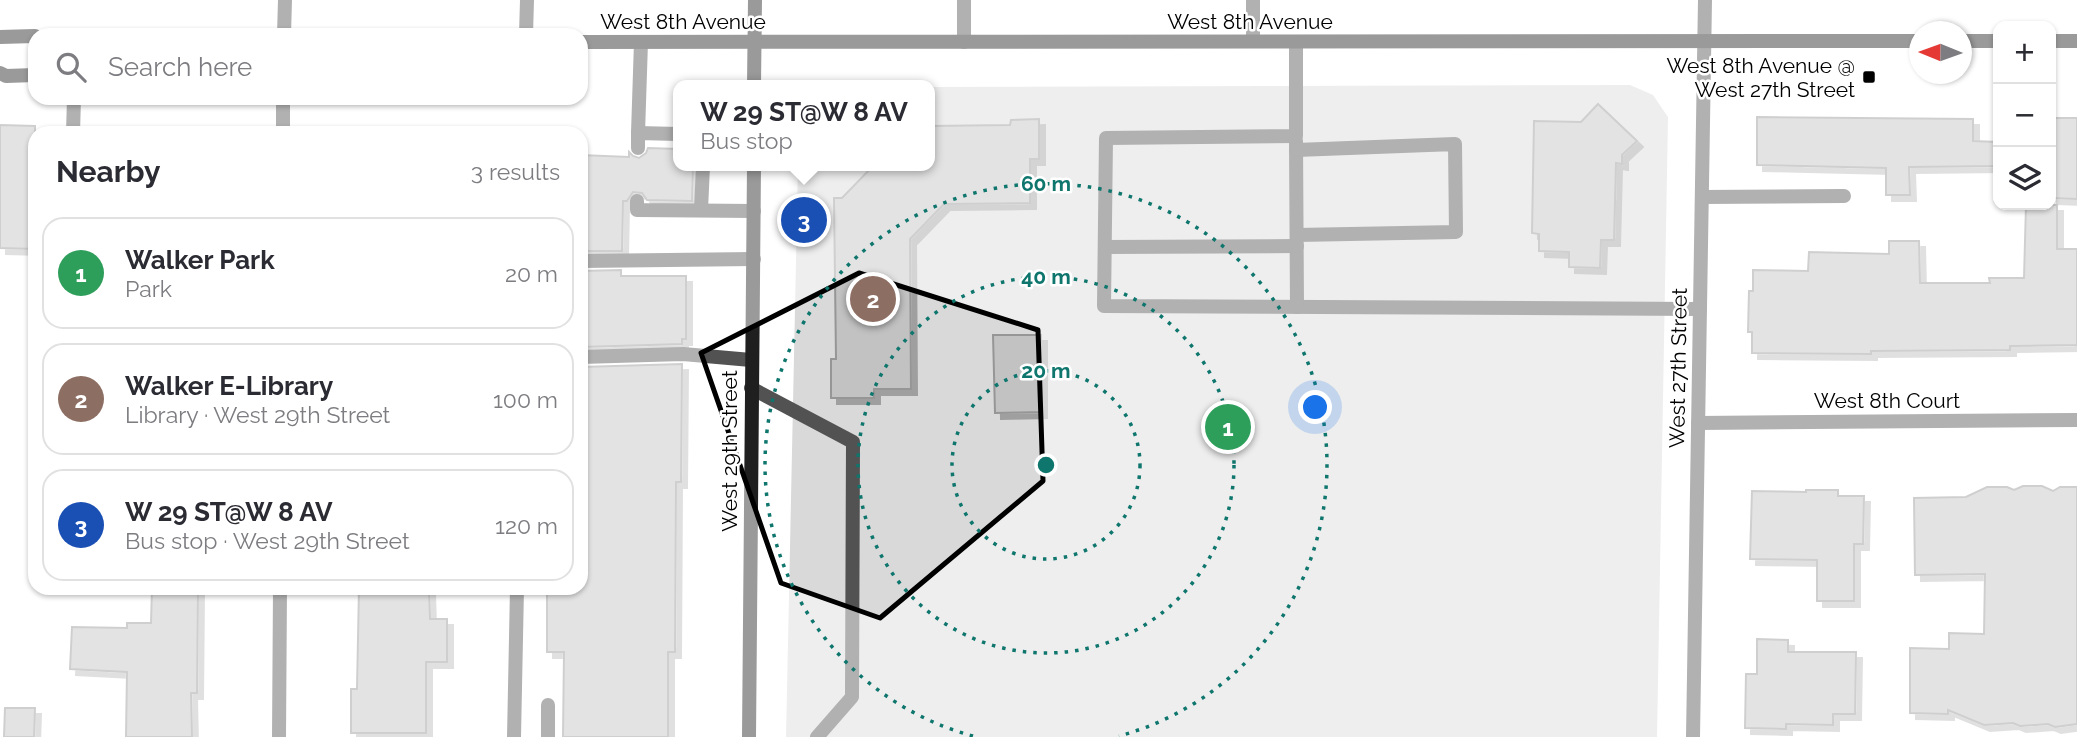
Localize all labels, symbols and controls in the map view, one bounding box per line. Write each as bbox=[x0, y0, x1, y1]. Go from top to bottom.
street label: West 8th Avenue bbox=[600, 9, 766, 34]
street label: West 8th Avenue bbox=[1167, 9, 1333, 34]
north arrow bbox=[1909, 21, 1972, 84]
map controls bbox=[1993, 21, 2056, 210]
button: + bbox=[1993, 21, 2056, 84]
search box bbox=[28, 28, 588, 105]
icon: search bbox=[52, 48, 90, 86]
text: Search here bbox=[108, 52, 252, 82]
place label: West 8th Avenue @ West 27th Street bbox=[1667, 53, 1855, 102]
marker: West 8th Avenue @ West 27th Street bbox=[1861, 69, 1877, 85]
popup bbox=[673, 80, 935, 171]
button: − bbox=[1993, 84, 2056, 147]
text: W 29 ST@W 8 AV bbox=[700, 97, 908, 127]
text: Bus stop bbox=[700, 127, 793, 154]
button: layers bbox=[1993, 147, 2056, 210]
text: Nearby bbox=[56, 154, 160, 189]
text: 3 results bbox=[471, 158, 560, 185]
text: 60 m bbox=[1021, 171, 1071, 196]
pin: 3 bbox=[781, 194, 827, 246]
text: Walker Park bbox=[125, 245, 275, 275]
text: 1 bbox=[75, 260, 87, 287]
text: 20 m bbox=[505, 260, 558, 287]
text: 40 m bbox=[1021, 264, 1071, 289]
pin: 2 bbox=[850, 273, 896, 325]
text: Park bbox=[125, 275, 172, 302]
street label: West 27th Street bbox=[1664, 288, 1692, 448]
text: 20 m bbox=[1021, 358, 1071, 383]
street label: West 29th Street bbox=[717, 370, 742, 532]
text: Walker E-Library bbox=[125, 371, 333, 401]
text: 2 bbox=[75, 386, 87, 413]
text: 100 m bbox=[493, 386, 558, 413]
street label: West 8th Court bbox=[1814, 388, 1960, 413]
your location bbox=[1298, 390, 1332, 424]
text: Library · West 29th Street bbox=[125, 401, 390, 428]
pin: 1 bbox=[1205, 401, 1251, 453]
centre of rings bbox=[1034, 453, 1058, 477]
text: W 29 ST@W 8 AV bbox=[125, 497, 333, 527]
text: 3 bbox=[75, 512, 87, 539]
text: 120 m bbox=[495, 512, 558, 539]
text: Bus stop · West 29th Street bbox=[125, 527, 410, 554]

